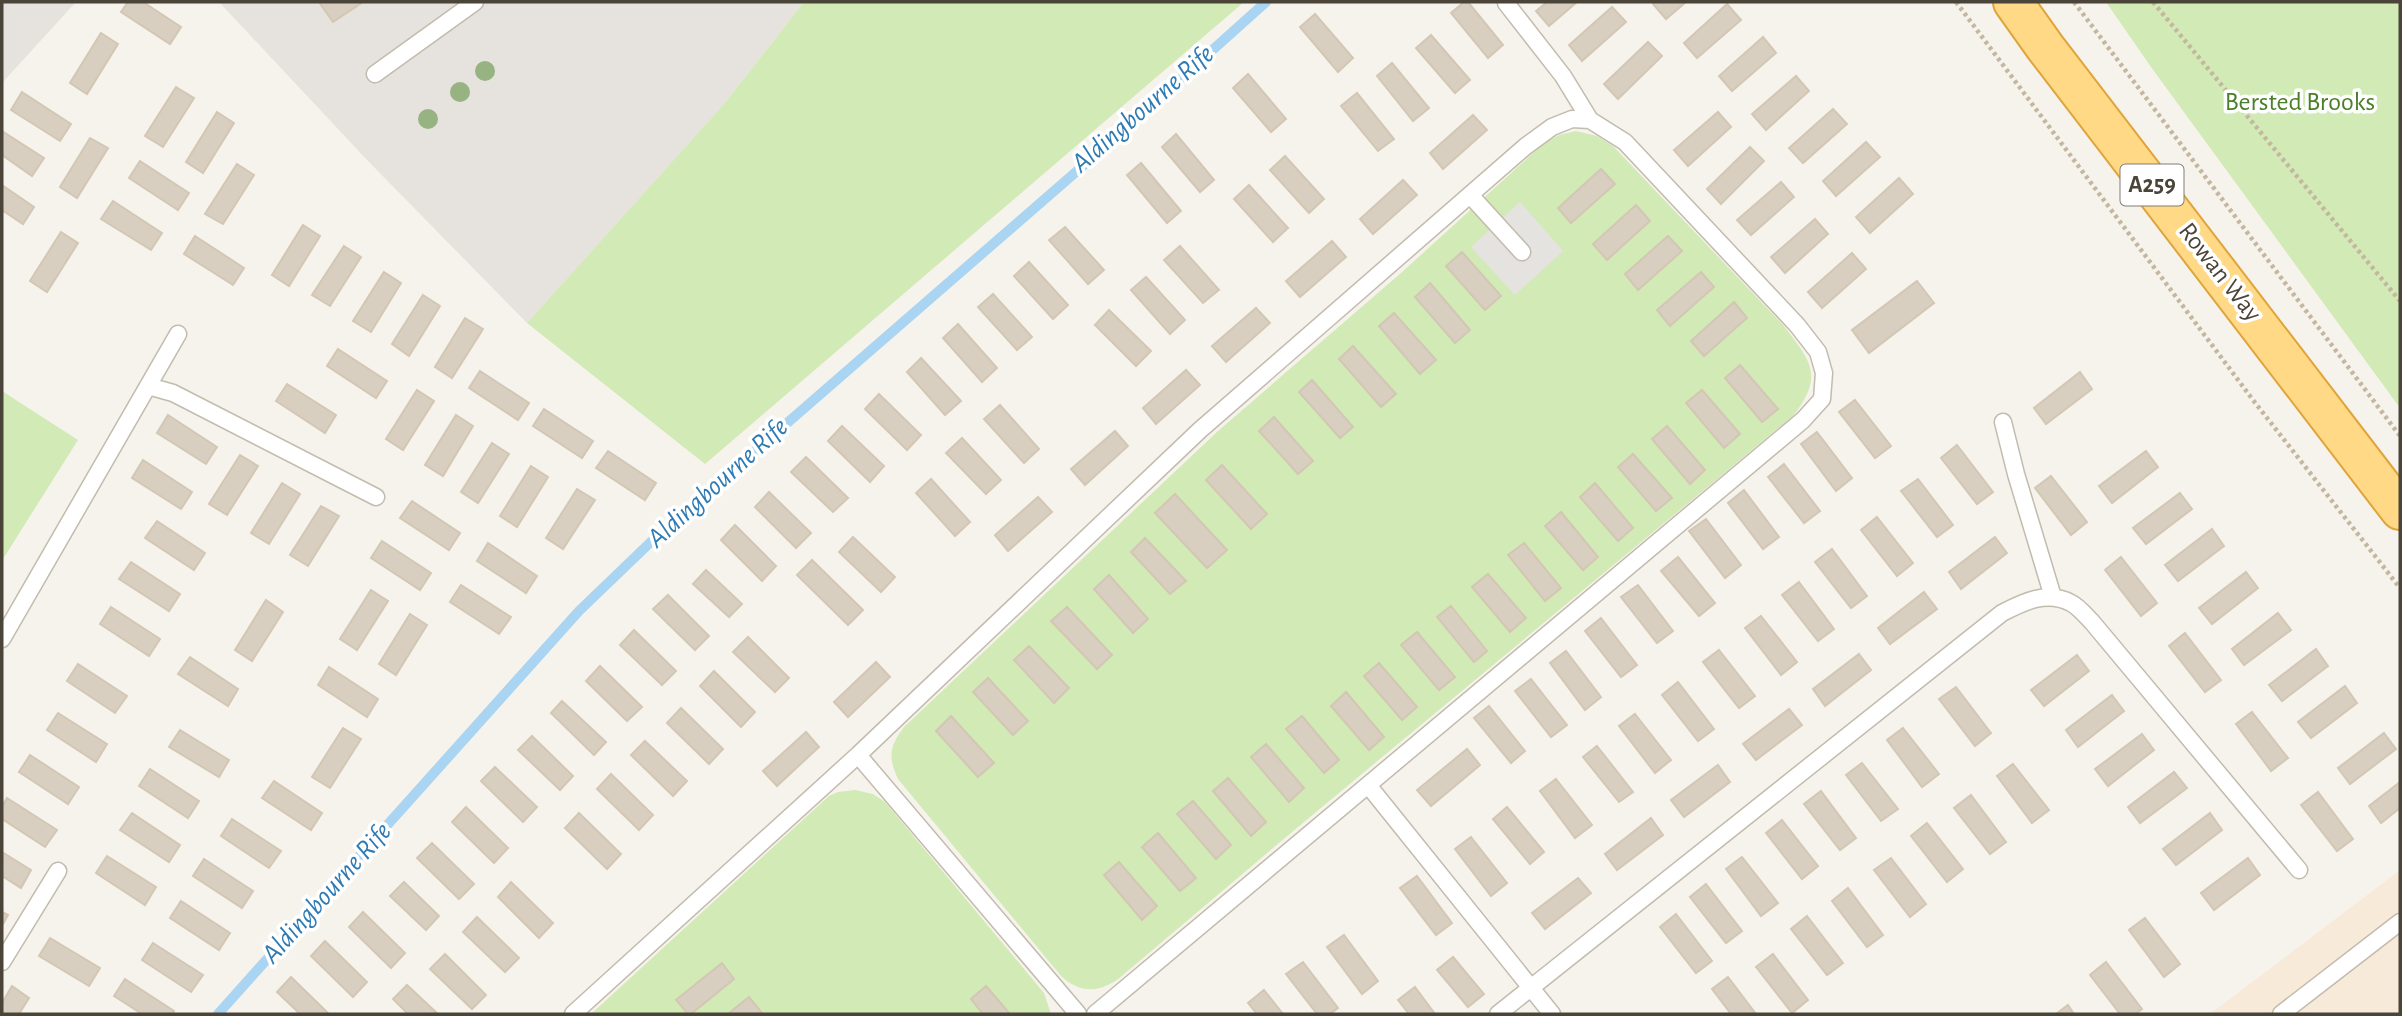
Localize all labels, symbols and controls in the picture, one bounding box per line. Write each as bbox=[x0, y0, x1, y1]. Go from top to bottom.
water label: Aldingbourne Rife bbox=[1066, 40, 1220, 179]
park label: Bersted Brooks bbox=[2225, 89, 2375, 115]
road number: A259 bbox=[2120, 164, 2184, 205]
street label: Rowan Way bbox=[2174, 218, 2266, 326]
water label: Aldingbourne Rife bbox=[642, 413, 794, 554]
water label: Aldingbourne Rife bbox=[256, 817, 397, 969]

